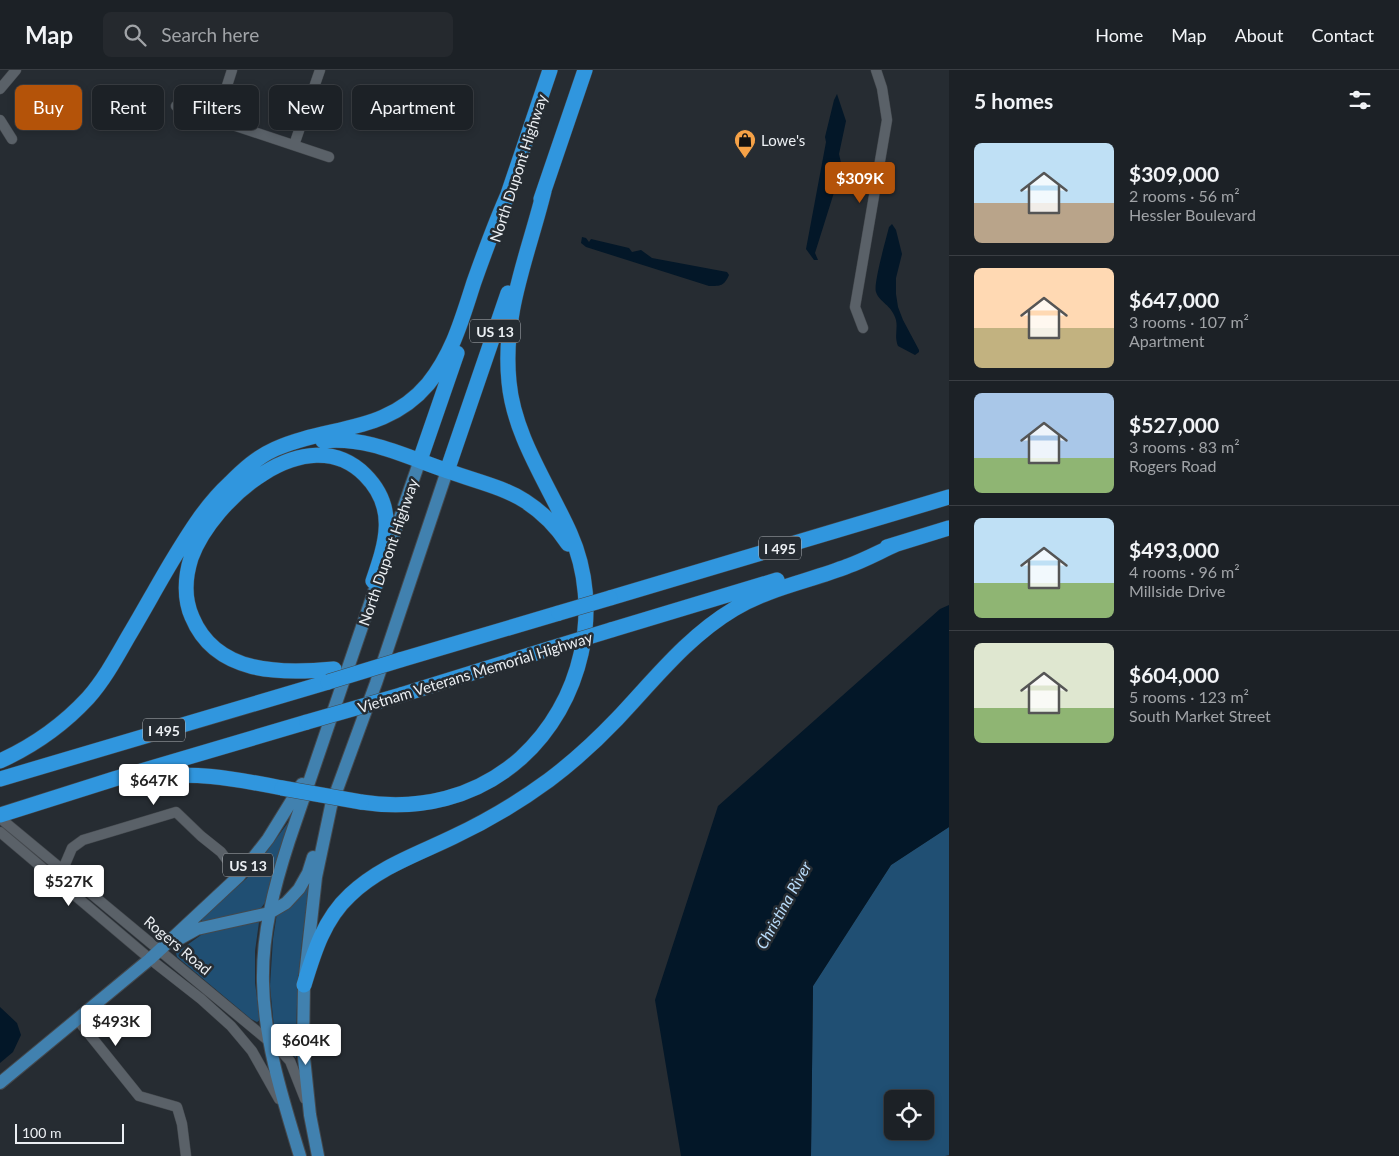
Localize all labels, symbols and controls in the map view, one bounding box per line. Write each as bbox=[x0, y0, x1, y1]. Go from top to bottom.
search box bbox=[103, 12, 453, 57]
text: Map bbox=[25, 20, 73, 49]
icon: search bbox=[121, 21, 149, 49]
text: Search here bbox=[161, 23, 259, 46]
text: Home bbox=[1095, 24, 1143, 46]
text: Map bbox=[1171, 24, 1207, 46]
text: About bbox=[1235, 24, 1284, 46]
text: Contact bbox=[1312, 24, 1374, 46]
chip: Buy bbox=[15, 85, 82, 130]
chip: Rent bbox=[92, 85, 164, 130]
chip: Filters bbox=[174, 85, 259, 130]
chip: New bbox=[269, 85, 342, 130]
chip: Apartment bbox=[352, 85, 473, 130]
icon: filters bbox=[1346, 86, 1374, 114]
text: 5 homes bbox=[974, 88, 1053, 113]
street label: North Dupont Highway bbox=[486, 91, 551, 244]
shop icon: Lowe's bbox=[733, 128, 757, 159]
place label: Lowe's bbox=[761, 131, 805, 149]
text: $309,000 bbox=[1129, 161, 1219, 186]
pin: $309K bbox=[825, 162, 895, 204]
icon: home bbox=[1014, 163, 1074, 223]
text: $309K bbox=[836, 168, 884, 187]
text: 2 rooms · 56 m² bbox=[1129, 186, 1240, 205]
text: Hessler Boulevard bbox=[1129, 205, 1256, 224]
text: $647,000 bbox=[1129, 287, 1219, 312]
icon: home bbox=[1014, 288, 1074, 348]
text: 3 rooms · 107 m² bbox=[1129, 312, 1249, 331]
road number: US 13 bbox=[470, 320, 520, 342]
text: Apartment bbox=[1129, 331, 1204, 350]
text: $527,000 bbox=[1129, 412, 1219, 437]
icon: home bbox=[1014, 413, 1074, 473]
text: 3 rooms · 83 m² bbox=[1129, 437, 1240, 456]
text: Rogers Road bbox=[1129, 456, 1216, 475]
street label: North Dupont Highway bbox=[354, 476, 422, 628]
road number: I 495 bbox=[759, 536, 801, 559]
text: $493,000 bbox=[1129, 537, 1219, 562]
icon: home bbox=[1014, 538, 1074, 598]
text: 4 rooms · 96 m² bbox=[1129, 562, 1240, 581]
text: Millside Drive bbox=[1129, 581, 1226, 600]
street label: Vietnam Veterans Memorial Highway bbox=[356, 628, 595, 716]
text: $604,000 bbox=[1129, 662, 1219, 687]
icon: home bbox=[1014, 663, 1074, 723]
text: 5 rooms · 123 m² bbox=[1129, 687, 1249, 706]
text: South Market Street bbox=[1129, 706, 1271, 725]
road number: I 495 bbox=[143, 718, 185, 742]
pin: $647K bbox=[119, 764, 189, 806]
text: $647K bbox=[130, 770, 178, 789]
road number: US 13 bbox=[223, 854, 273, 876]
water label: Christina River bbox=[751, 857, 815, 952]
pin: $527K bbox=[34, 864, 104, 907]
text: $527K bbox=[45, 871, 93, 890]
street label: Rogers Road bbox=[141, 912, 215, 978]
pin: $493K bbox=[81, 1004, 151, 1047]
text: $493K bbox=[92, 1011, 140, 1030]
pin: $604K bbox=[271, 1024, 341, 1066]
text: $604K bbox=[282, 1030, 330, 1049]
map controls bbox=[884, 1090, 934, 1140]
button: locate bbox=[884, 1090, 934, 1140]
scale bar bbox=[15, 1121, 124, 1144]
text: 100 m bbox=[22, 1124, 61, 1141]

